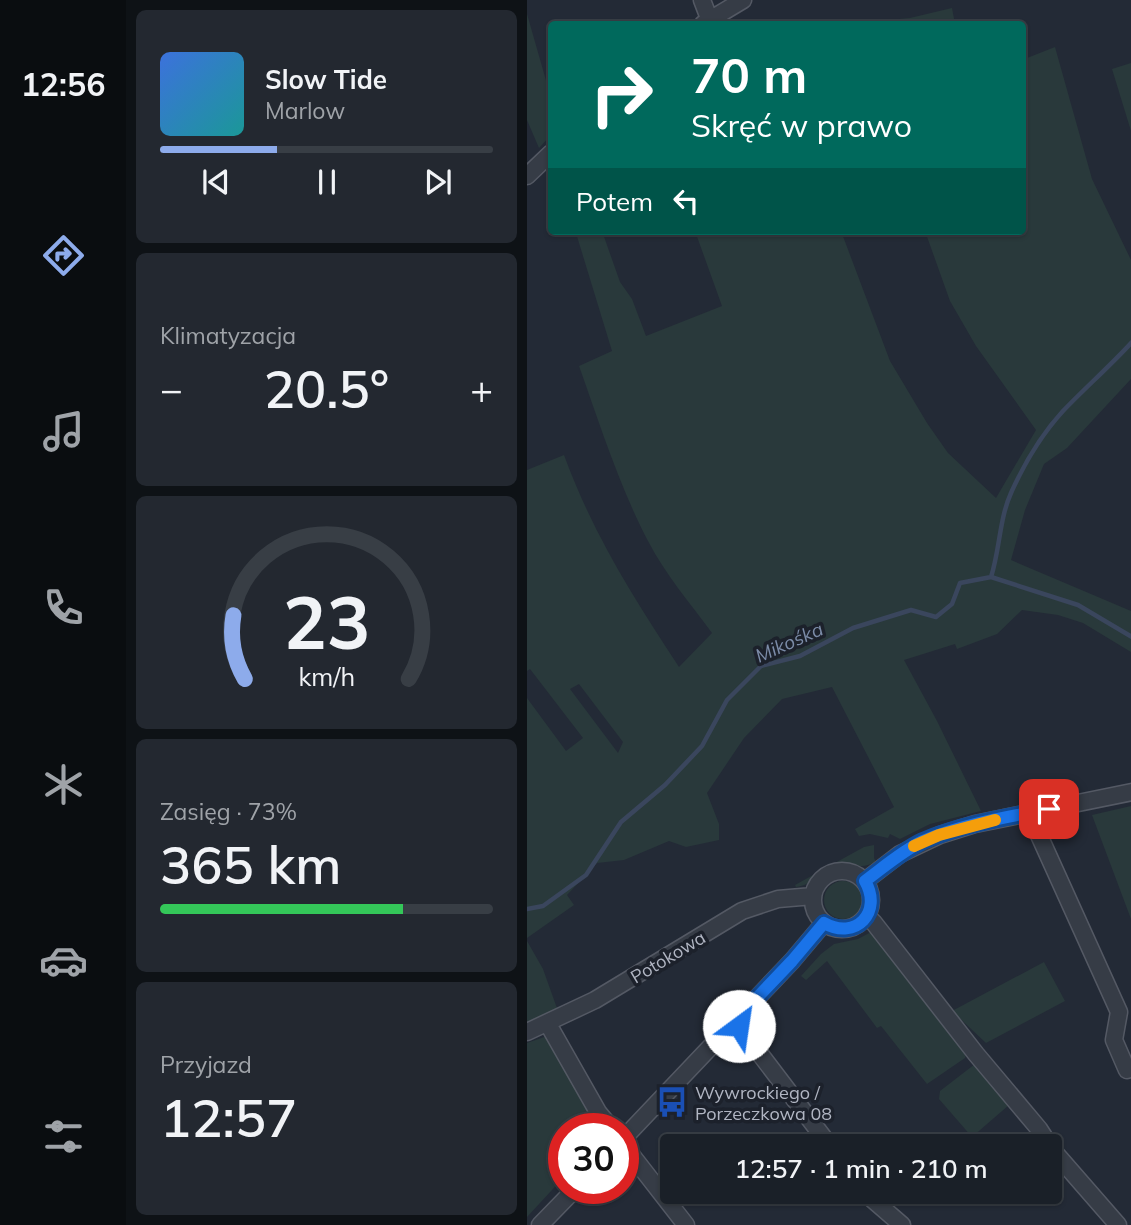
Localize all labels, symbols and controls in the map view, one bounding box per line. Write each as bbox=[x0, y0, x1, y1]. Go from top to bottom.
text: 70 m bbox=[691, 44, 807, 105]
icon: right bbox=[576, 49, 667, 140]
text: Slow Tide bbox=[265, 63, 387, 96]
text: 12:56 bbox=[21, 64, 105, 104]
text: Marlow bbox=[265, 96, 345, 125]
text: Skręć w prawo bbox=[691, 105, 912, 145]
icon: previous bbox=[197, 163, 235, 201]
icon: pause bbox=[308, 163, 346, 201]
icon: next bbox=[419, 163, 457, 201]
icon: left bbox=[667, 182, 705, 220]
text: Potem bbox=[576, 185, 653, 218]
icon: directions bbox=[39, 231, 88, 280]
text: Klimatyzacja bbox=[160, 321, 296, 350]
text: 20.5° bbox=[264, 356, 389, 421]
text: − bbox=[160, 365, 183, 413]
text: + bbox=[470, 365, 493, 413]
icon: music bbox=[39, 407, 88, 456]
text: 23 bbox=[283, 576, 370, 667]
icon: phone bbox=[39, 583, 88, 632]
water label: Mikośka bbox=[751, 616, 827, 668]
text: km/h bbox=[298, 660, 355, 691]
icon: climate bbox=[39, 760, 88, 809]
pin bbox=[1019, 779, 1079, 839]
icon: arrive bbox=[1030, 790, 1068, 828]
text: Zasięg · 73% bbox=[160, 797, 297, 826]
text: 365 km bbox=[160, 832, 341, 897]
street label: Potokowa bbox=[626, 926, 710, 988]
icon: car bbox=[39, 936, 88, 985]
position arrow bbox=[702, 989, 776, 1063]
text: Przyjazd bbox=[160, 1050, 252, 1079]
place label: Wywrockiego / Porzeczkowa 08 bbox=[695, 1081, 832, 1125]
text: 12:57 bbox=[160, 1085, 297, 1150]
bus stop icon: Wywrockiego / Porzeczkowa 08 bbox=[655, 1085, 689, 1119]
icon: filters bbox=[39, 1112, 88, 1161]
speed limit sign: 30 bbox=[548, 1113, 639, 1204]
text: 12:57 · 1 min · 210 m bbox=[734, 1152, 988, 1185]

